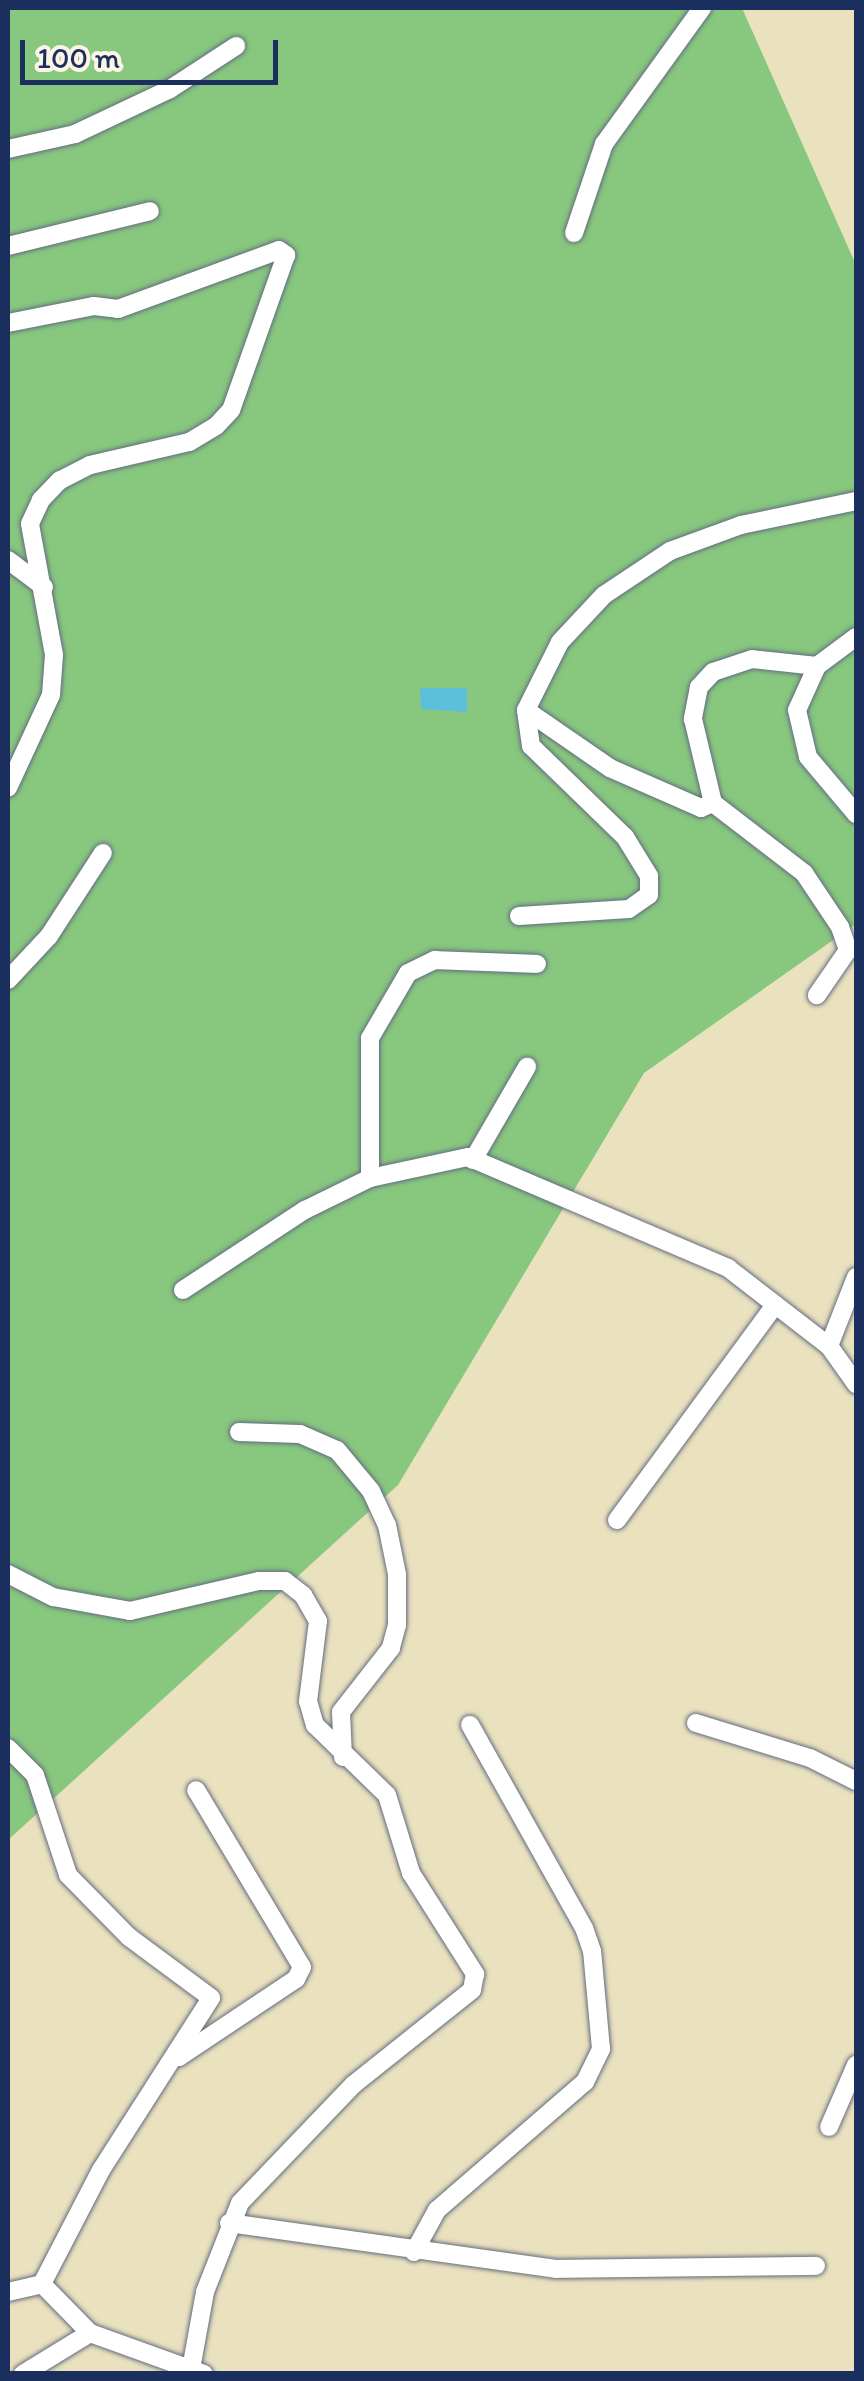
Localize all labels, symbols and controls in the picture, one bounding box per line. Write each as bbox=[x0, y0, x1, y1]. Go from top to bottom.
scale bar bbox=[25, 20, 282, 82]
text: 100 m bbox=[37, 39, 120, 76]

